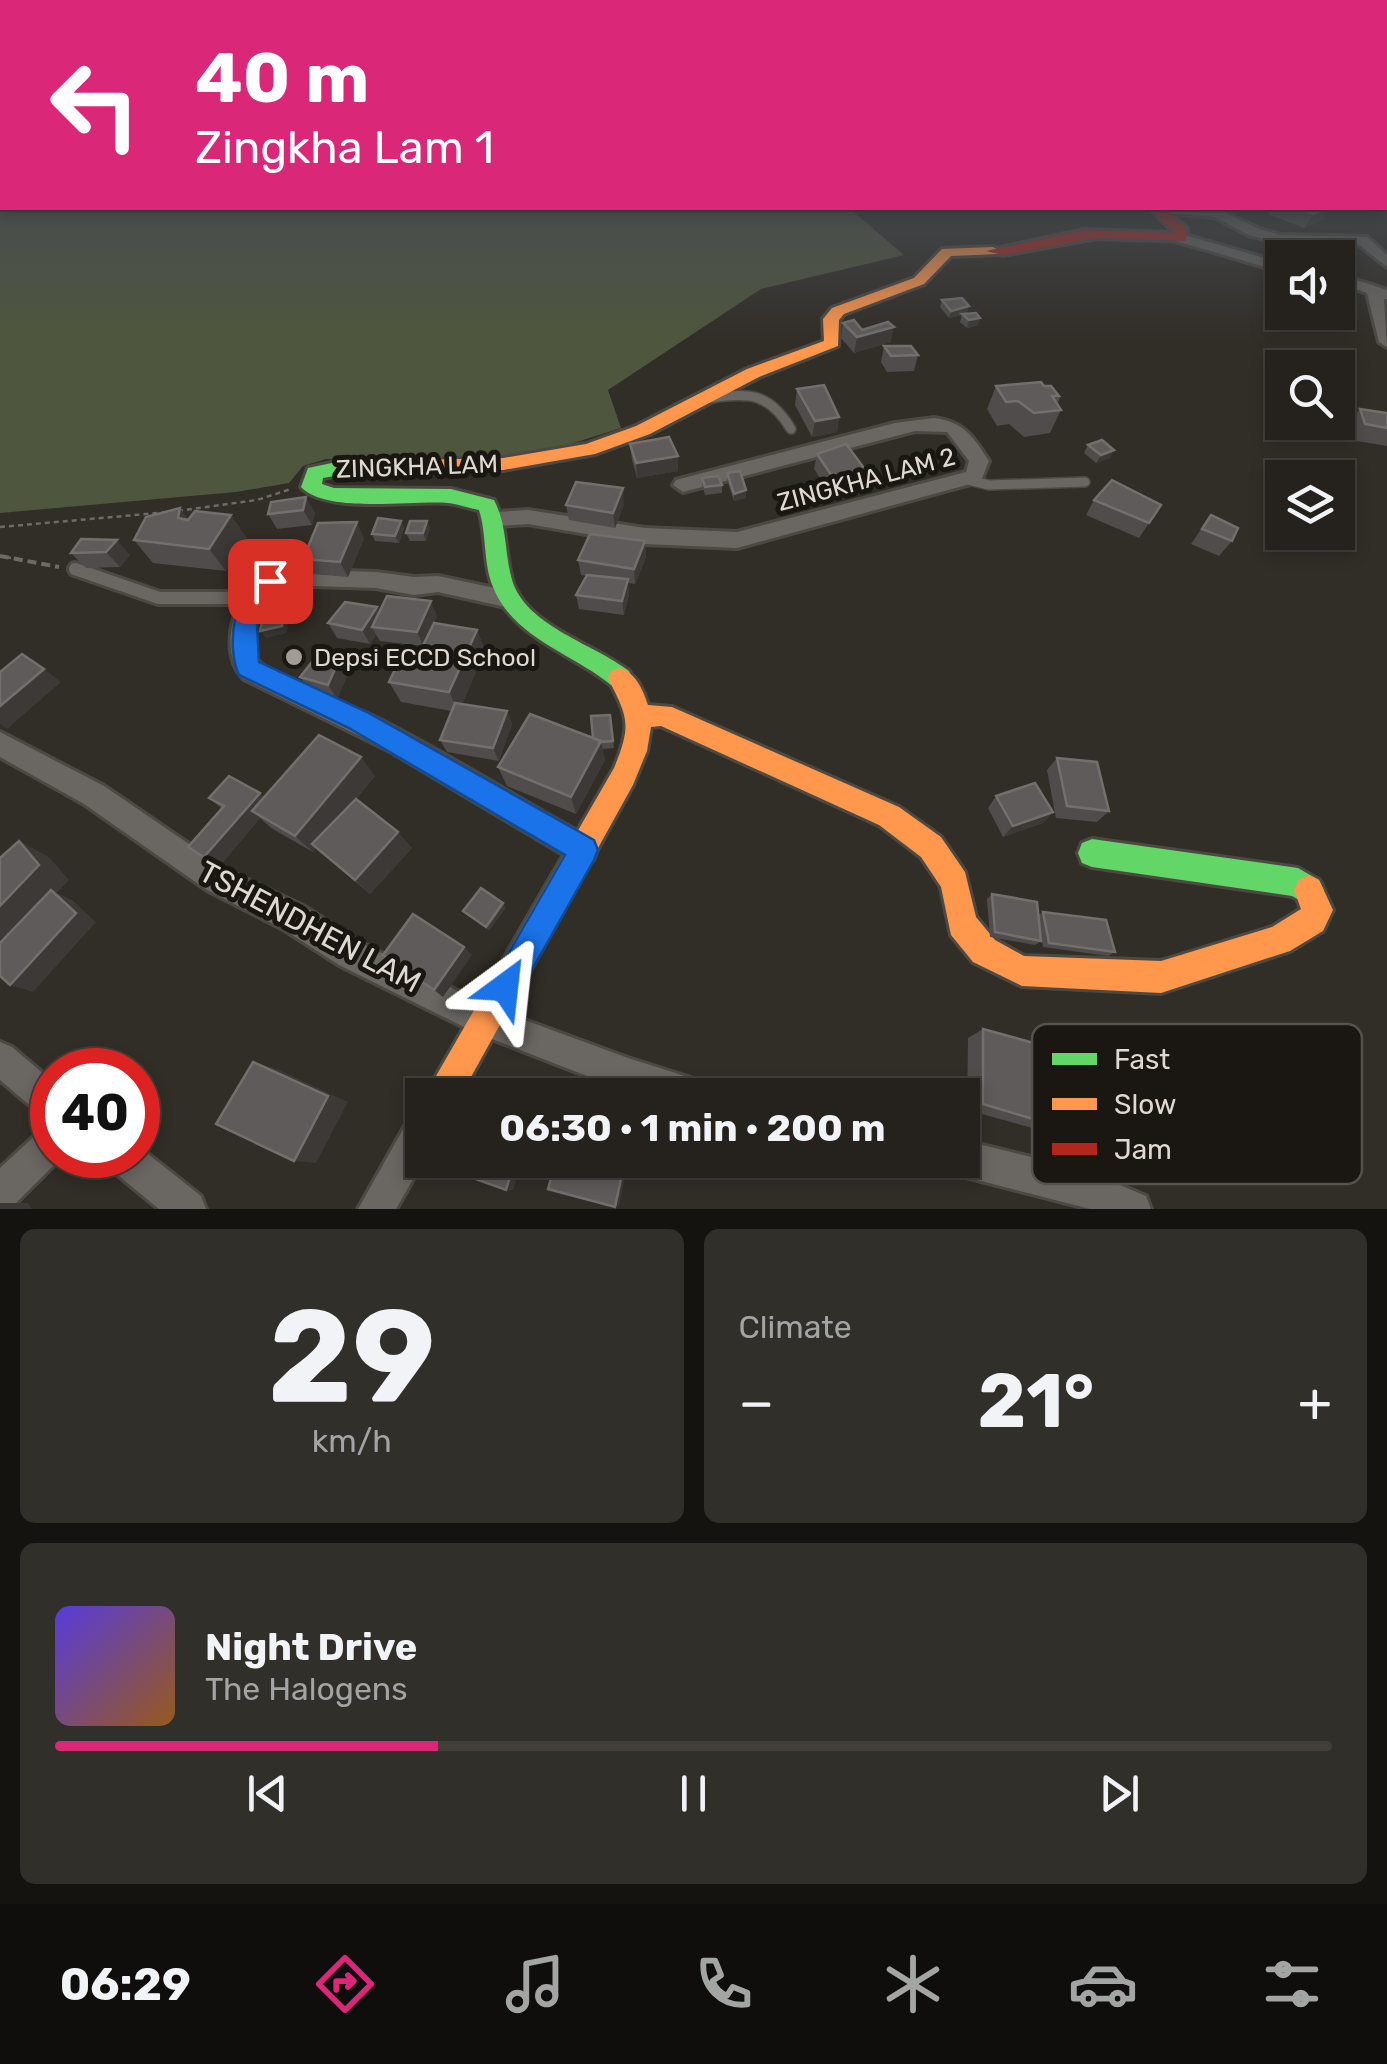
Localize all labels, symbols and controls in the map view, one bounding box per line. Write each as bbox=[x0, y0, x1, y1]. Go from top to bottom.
text: 40 m bbox=[195, 37, 369, 120]
icon: left bbox=[30, 40, 160, 170]
text: Zingkha Lam 1 bbox=[195, 121, 494, 174]
map controls bbox=[1265, 240, 1355, 550]
button: sound bbox=[1265, 240, 1355, 330]
button: search bbox=[1265, 350, 1355, 440]
street label: ZINGKHA LAM 2 bbox=[774, 442, 958, 517]
street label: ZINGKHA LAM bbox=[336, 449, 498, 484]
button: layers bbox=[1265, 460, 1355, 550]
pin bbox=[228, 539, 313, 624]
icon: arrive bbox=[243, 554, 298, 609]
place label: Depsi ECCD School bbox=[314, 643, 536, 672]
marker: Depsi ECCD School bbox=[283, 646, 305, 668]
street label: TSHENDHEN LAM bbox=[193, 853, 427, 1001]
position arrow bbox=[453, 935, 557, 1039]
legend bbox=[1032, 1024, 1362, 1184]
text: Fast bbox=[1114, 1043, 1170, 1076]
speed limit sign: 40 bbox=[30, 1048, 160, 1178]
text: Slow bbox=[1114, 1088, 1176, 1121]
text: 06:30 · 1 min · 200 m bbox=[499, 1105, 886, 1151]
text: Jam bbox=[1114, 1133, 1172, 1166]
text: 29 bbox=[268, 1279, 436, 1434]
text: Climate bbox=[739, 1308, 852, 1346]
text: 21° bbox=[978, 1357, 1094, 1446]
text: − bbox=[739, 1370, 774, 1435]
text: + bbox=[1298, 1370, 1332, 1435]
text: km/h bbox=[312, 1422, 392, 1460]
text: Night Drive bbox=[205, 1624, 417, 1670]
text: The Halogens bbox=[205, 1670, 408, 1708]
icon: previous bbox=[240, 1766, 295, 1821]
icon: pause bbox=[666, 1766, 721, 1821]
icon: next bbox=[1092, 1766, 1147, 1821]
icon: directions bbox=[310, 1949, 380, 2019]
icon: music bbox=[500, 1949, 570, 2019]
icon: phone bbox=[689, 1949, 759, 2019]
icon: climate bbox=[878, 1949, 948, 2019]
icon: car bbox=[1068, 1949, 1138, 2019]
icon: filters bbox=[1257, 1949, 1327, 2019]
text: 06:29 bbox=[60, 1958, 191, 2011]

